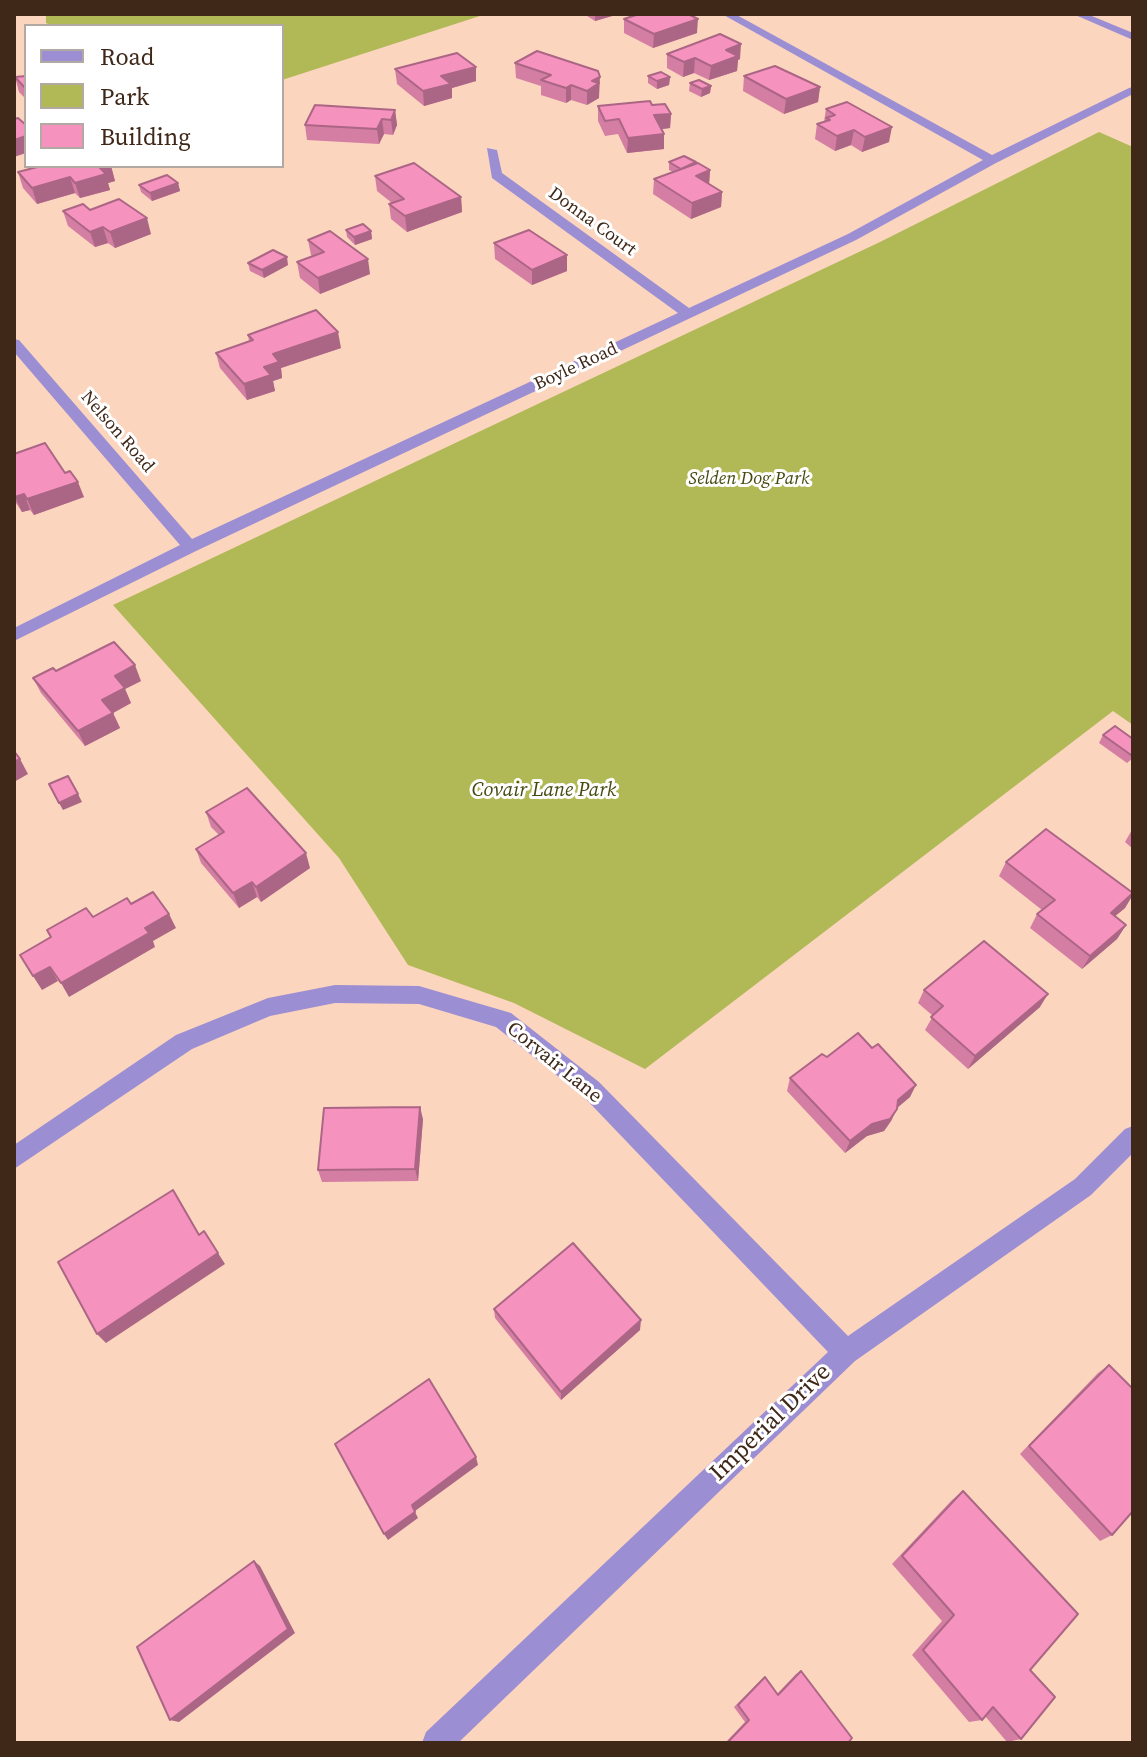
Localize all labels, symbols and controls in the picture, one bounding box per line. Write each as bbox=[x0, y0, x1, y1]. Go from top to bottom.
legend bbox=[24, 24, 284, 168]
text: Road bbox=[100, 40, 154, 73]
text: Park bbox=[100, 80, 149, 113]
text: Building bbox=[100, 120, 191, 153]
street label: Donna Court bbox=[544, 183, 640, 261]
street label: Boyle Road bbox=[531, 338, 621, 396]
street label: Nelson Road bbox=[76, 387, 158, 477]
park label: Selden Dog Park bbox=[689, 468, 809, 490]
park label: Covair Lane Park bbox=[472, 779, 616, 803]
street label: Corvair Lane bbox=[502, 1017, 606, 1109]
street label: Imperial Drive bbox=[705, 1358, 837, 1488]

